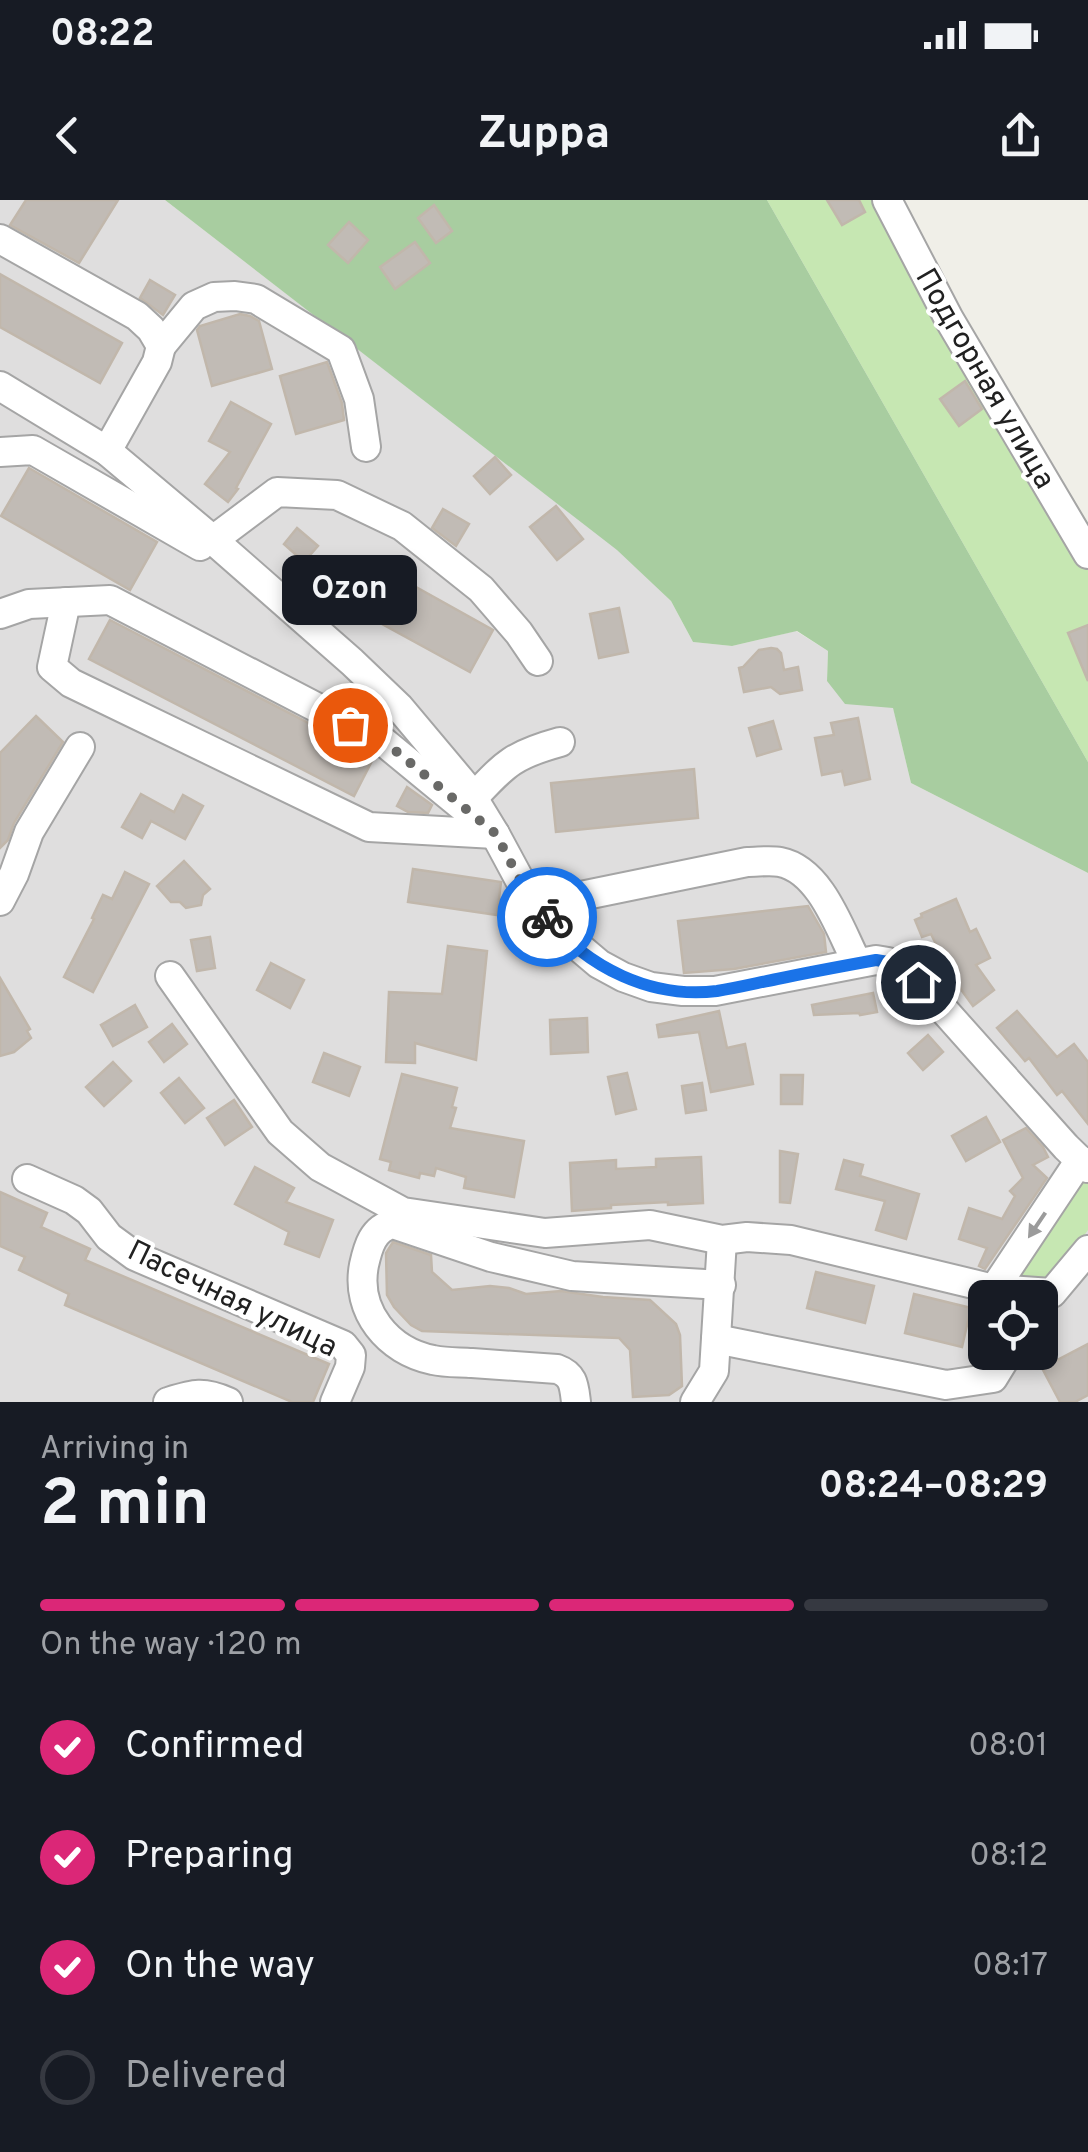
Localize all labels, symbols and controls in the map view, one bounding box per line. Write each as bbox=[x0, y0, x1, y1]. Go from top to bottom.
text: 08:22 bbox=[50, 11, 155, 60]
text: Zuppa bbox=[478, 107, 610, 164]
icon: back bbox=[40, 108, 95, 163]
icon: share bbox=[993, 108, 1048, 163]
street label: Подгорная улица bbox=[906, 262, 1062, 496]
callout: Ozon bbox=[282, 555, 418, 625]
text: Ozon bbox=[311, 570, 388, 610]
pin bbox=[308, 683, 393, 768]
icon: bag bbox=[323, 698, 378, 753]
courier bbox=[497, 867, 597, 967]
icon: bike bbox=[520, 890, 575, 945]
pin bbox=[876, 940, 961, 1025]
icon: home bbox=[891, 955, 946, 1010]
one-way arrow bbox=[1028, 1211, 1047, 1238]
street label: Пасечная улица bbox=[121, 1233, 343, 1367]
map controls bbox=[968, 1280, 1058, 1370]
button: locate bbox=[968, 1280, 1058, 1370]
text: Arriving in bbox=[40, 1430, 189, 1470]
text: 08:24–08:29 bbox=[818, 1463, 1048, 1512]
text: 2 min bbox=[40, 1466, 210, 1548]
text: On the way · 120 m bbox=[40, 1626, 302, 1666]
icon: check bbox=[40, 1720, 95, 1775]
text: Confirmed bbox=[125, 1723, 304, 1772]
text: 08:01 bbox=[968, 1727, 1048, 1767]
icon: check bbox=[40, 1830, 95, 1885]
text: Preparing bbox=[125, 1833, 294, 1882]
text: 08:12 bbox=[969, 1837, 1048, 1877]
icon: check bbox=[40, 1940, 95, 1995]
text: On the way bbox=[125, 1943, 315, 1992]
text: 08:17 bbox=[972, 1947, 1048, 1987]
text: Delivered bbox=[125, 2053, 287, 2102]

